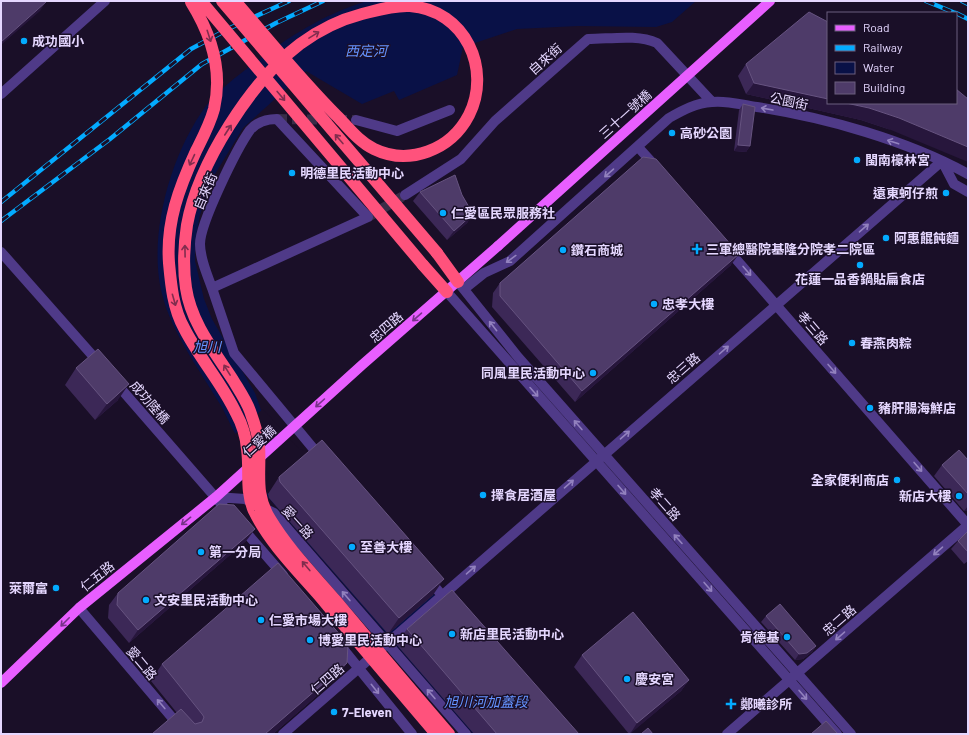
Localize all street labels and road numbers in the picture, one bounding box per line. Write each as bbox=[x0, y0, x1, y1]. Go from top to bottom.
street label: 自來街 bbox=[525, 40, 565, 78]
street label: 三十一號橋 bbox=[595, 86, 655, 142]
street label: 公園街 bbox=[768, 89, 810, 113]
street label: 自來街 bbox=[190, 170, 220, 212]
street label: 忠四路 bbox=[366, 308, 406, 346]
street label: 孝三路 bbox=[794, 308, 832, 348]
street label: 忠三路 bbox=[663, 349, 703, 387]
street label: 成功陸橋 bbox=[127, 377, 173, 427]
street label: 仁愛橋 bbox=[239, 422, 279, 460]
street label: 孝二路 bbox=[646, 484, 684, 524]
street label: 愛一路 bbox=[279, 502, 317, 542]
street label: 仁五路 bbox=[77, 558, 117, 594]
street label: 忠二路 bbox=[819, 601, 859, 639]
street label: 愛二路 bbox=[123, 643, 161, 683]
street label: 仁四路 bbox=[307, 660, 347, 698]

